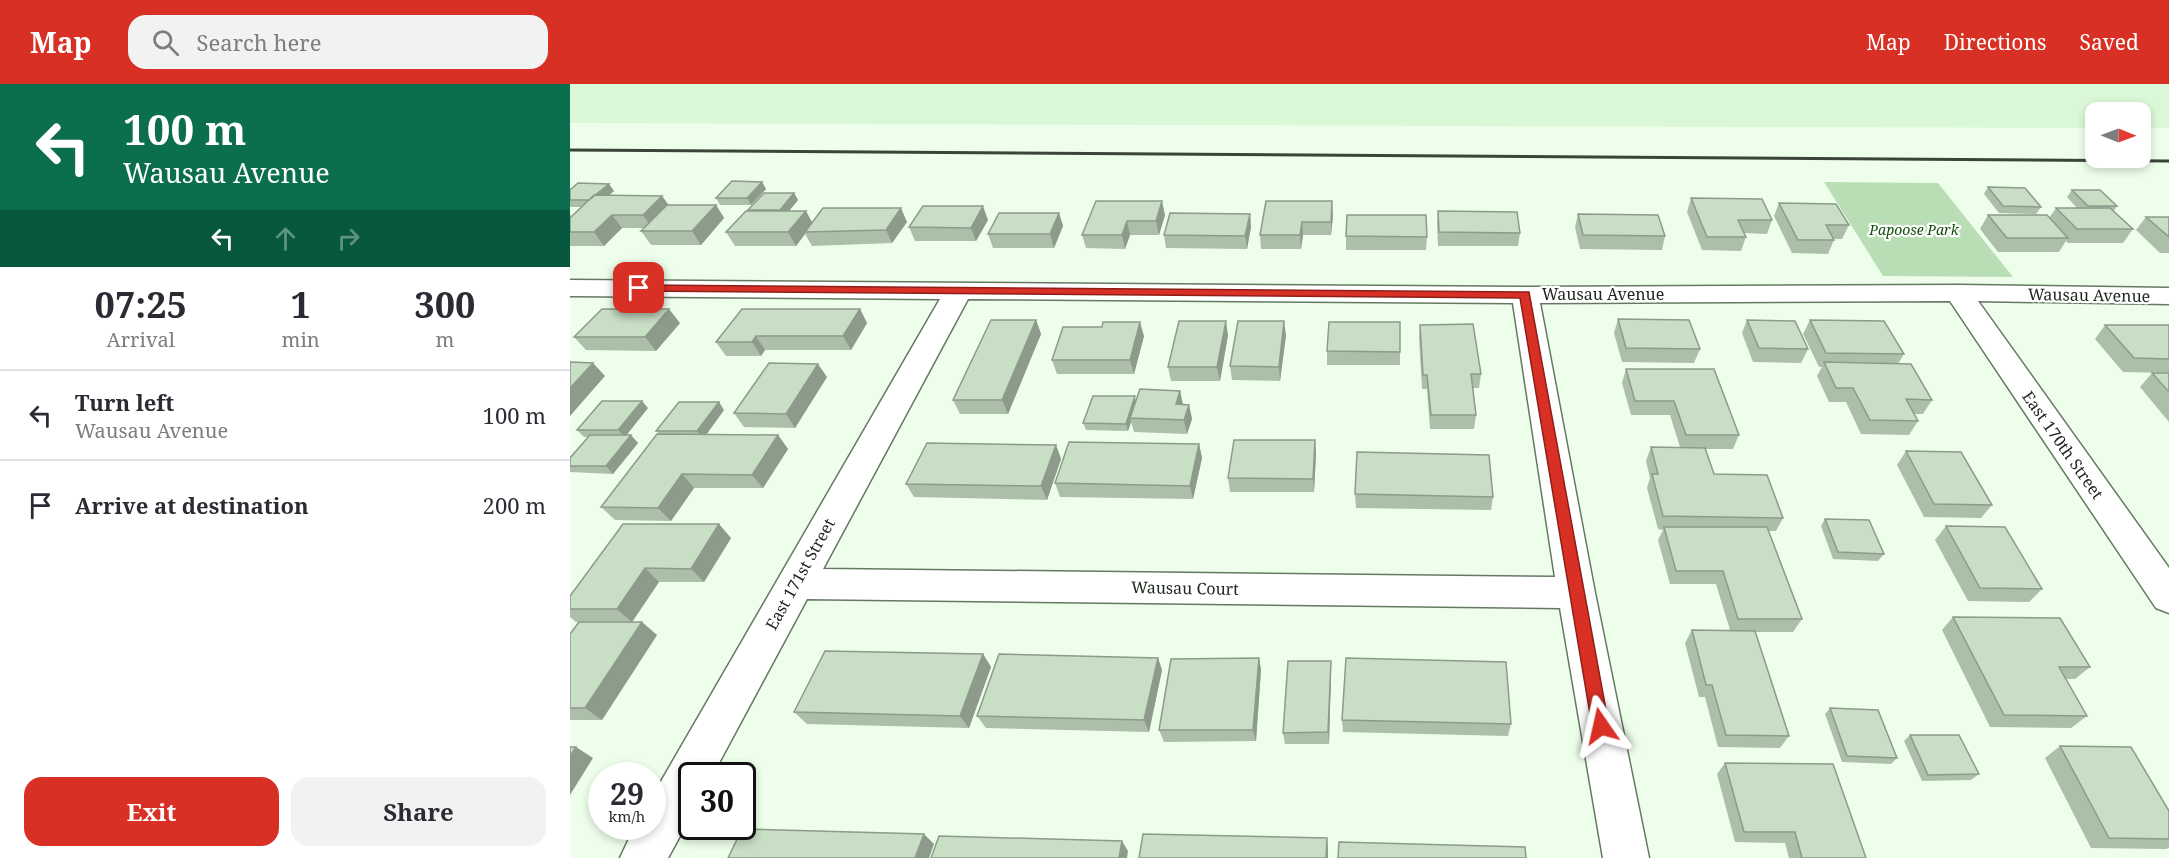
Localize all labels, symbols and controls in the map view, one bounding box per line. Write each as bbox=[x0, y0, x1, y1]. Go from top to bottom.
search box bbox=[128, 15, 548, 69]
text: Map bbox=[30, 23, 92, 61]
icon: search bbox=[149, 26, 182, 59]
text: Search here bbox=[197, 27, 321, 57]
text: Map bbox=[1866, 28, 1911, 56]
text: Directions bbox=[1944, 28, 2046, 56]
text: Saved bbox=[2079, 28, 2139, 56]
text: 100 m bbox=[123, 100, 247, 157]
north arrow bbox=[2085, 102, 2151, 168]
map controls bbox=[2085, 102, 2151, 168]
icon: left bbox=[24, 108, 102, 186]
text: Wausau Avenue bbox=[123, 154, 330, 191]
park label: Papoose Park bbox=[1868, 220, 1960, 239]
icon: left bbox=[206, 222, 239, 255]
icon: ahead bbox=[269, 222, 302, 255]
icon: right bbox=[332, 222, 365, 255]
pin bbox=[613, 262, 664, 313]
icon: arrive bbox=[622, 271, 655, 304]
text: 07:25 bbox=[95, 280, 187, 329]
text: 1 bbox=[290, 280, 311, 329]
text: 300 bbox=[414, 280, 475, 329]
street label: Wausau Avenue bbox=[1542, 283, 1664, 305]
street label: Wausau Avenue bbox=[2028, 283, 2150, 307]
text: Arrival bbox=[107, 326, 175, 353]
text: min bbox=[282, 326, 320, 353]
text: m bbox=[435, 326, 454, 353]
text: Turn left bbox=[75, 387, 174, 417]
street label: East 170th Street bbox=[2017, 387, 2109, 504]
icon: left bbox=[24, 399, 57, 432]
text: 100 m bbox=[483, 400, 546, 430]
text: Wausau Avenue bbox=[75, 417, 228, 444]
icon: arrive bbox=[24, 489, 57, 522]
text: Arrive at destination bbox=[75, 490, 309, 520]
text: 200 m bbox=[483, 490, 546, 520]
street label: East 171st Street bbox=[760, 514, 840, 634]
street label: Wausau Court bbox=[1131, 576, 1239, 600]
position arrow bbox=[1569, 694, 1633, 758]
speed limit sign: 30 bbox=[678, 762, 756, 840]
text: 29 bbox=[610, 773, 644, 814]
button: Exit bbox=[24, 777, 279, 846]
button: Share bbox=[291, 777, 546, 846]
text: km/h bbox=[609, 806, 645, 826]

